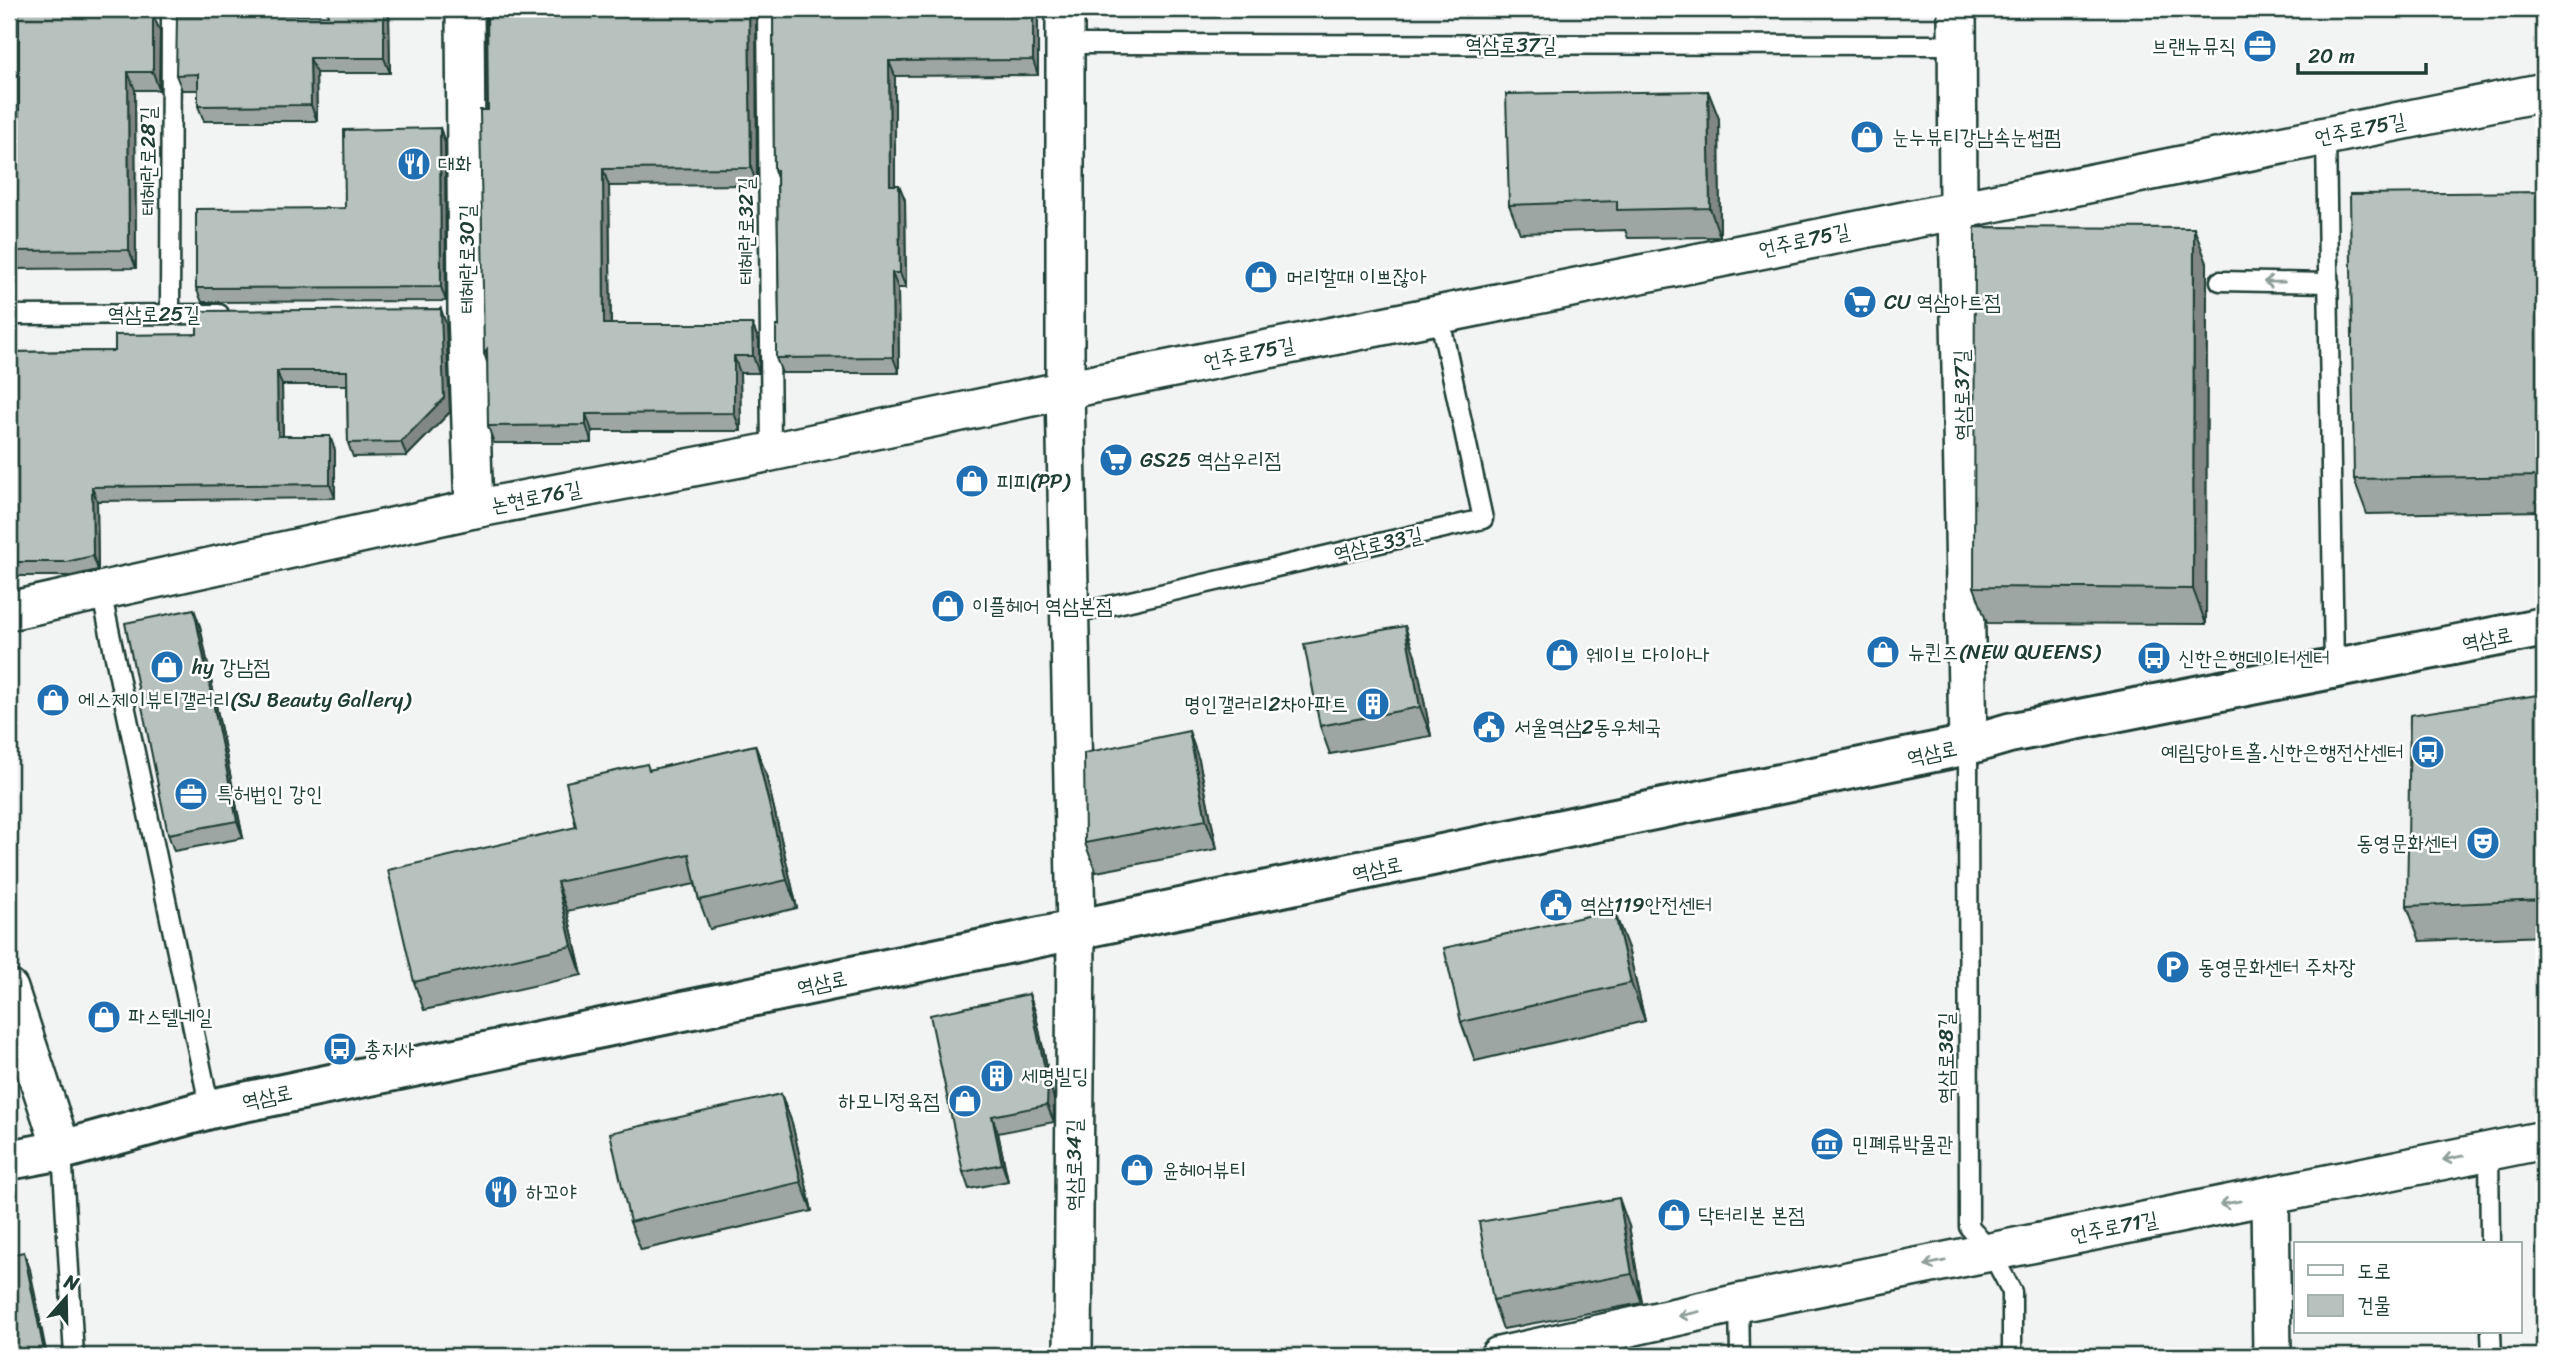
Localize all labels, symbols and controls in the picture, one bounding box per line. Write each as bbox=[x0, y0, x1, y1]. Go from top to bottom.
street label: 역삼로37길 bbox=[1465, 26, 1557, 64]
place label: 브랜뉴뮤직 bbox=[2152, 27, 2236, 65]
office icon: 브랜뉴뮤직 bbox=[2241, 27, 2279, 65]
scale bar bbox=[2298, 32, 2425, 76]
text: 20 m bbox=[2308, 37, 2355, 75]
street label: 언주로75길 bbox=[2311, 102, 2409, 156]
street label: 테헤란로28길 bbox=[129, 106, 167, 216]
shop icon: 눈누뷰티강남속눈썹펌 bbox=[1848, 118, 1886, 156]
place label: 눈누뷰티강남속눈썹펌 bbox=[1892, 118, 2061, 156]
restaurant icon: 대화 bbox=[395, 145, 433, 183]
place label: 대화 bbox=[438, 145, 472, 183]
street label: 테헤란로32길 bbox=[727, 177, 765, 285]
street label: 테헤란로30길 bbox=[448, 204, 486, 314]
street label: 언주로75길 bbox=[1755, 212, 1853, 268]
shop icon: 머리할때 이쁘잖아 bbox=[1242, 258, 1280, 296]
place label: 머리할때 이쁘잖아 bbox=[1286, 258, 1427, 296]
one-way arrow bbox=[2263, 276, 2286, 289]
supermarket icon: CU 역삼아트점 bbox=[1841, 283, 1879, 321]
place label: CU 역삼아트점 bbox=[1884, 283, 2001, 321]
street label: 역삼로25길 bbox=[108, 295, 200, 333]
street label: 언주로75길 bbox=[1200, 326, 1298, 380]
street label: 역삼로37길 bbox=[1942, 349, 1982, 441]
supermarket icon: GS25 역삼우리점 bbox=[1097, 441, 1135, 479]
place label: GS25 역삼우리점 bbox=[1140, 441, 1281, 479]
shop icon: 피피(PP) bbox=[953, 462, 991, 500]
place label: 피피(PP) bbox=[996, 462, 1071, 500]
street label: 논현로76길 bbox=[487, 470, 585, 524]
street label: 역삼로33길 bbox=[1330, 515, 1427, 573]
shop icon: 이플헤어 역삼본점 bbox=[929, 587, 967, 625]
place label: 이플헤어 역삼본점 bbox=[972, 587, 1113, 625]
street label: 역삼로 bbox=[2458, 616, 2516, 662]
shop icon: 뉴퀸즈(NEW QUEENS) bbox=[1864, 633, 1902, 671]
place label: 뉴퀸즈(NEW QUEENS) bbox=[1908, 633, 2102, 671]
shop icon: 웨이브 다이아나 bbox=[1543, 636, 1581, 674]
place label: 웨이브 다이아나 bbox=[1586, 636, 1710, 674]
bus stop icon: 신한은행데이터센터 bbox=[2135, 639, 2173, 677]
place label: 신한은행데이터센터 bbox=[2178, 639, 2330, 677]
shop icon: hy 강남점 bbox=[148, 648, 186, 686]
place label: hy 강남점 bbox=[191, 648, 270, 686]
shop icon: 에스제이뷰티갤러리(SJ Beauty Gallery) bbox=[34, 681, 72, 719]
place label: 에스제이뷰티갤러리(SJ Beauty Gallery) bbox=[78, 681, 412, 719]
place label: 명인갤러리2차아파트 bbox=[1184, 685, 1348, 723]
building icon: 명인갤러리2차아파트 bbox=[1354, 685, 1392, 723]
public building icon: 서울역삼2동우체국 bbox=[1470, 708, 1508, 746]
place label: 서울역삼2동우체국 bbox=[1514, 708, 1661, 746]
street label: 역삼로 bbox=[1903, 729, 1961, 777]
place label: 예림당아트홀.신한은행전산센터 bbox=[2161, 733, 2404, 771]
bus stop icon: 예림당아트홀.신한은행전산센터 bbox=[2409, 733, 2447, 771]
office icon: 특허법인 강인 bbox=[172, 775, 210, 813]
place label: 특허법인 강인 bbox=[216, 775, 323, 813]
place label: 동영문화센터 bbox=[2357, 824, 2458, 862]
theatre icon: 동영문화센터 bbox=[2464, 824, 2502, 862]
street label: 역삼로 bbox=[1348, 845, 1406, 893]
public building icon: 역삼119안전센터 bbox=[1537, 886, 1575, 924]
place label: 역삼119안전센터 bbox=[1580, 886, 1712, 924]
parking icon: 동영문화센터 주차장 bbox=[2154, 948, 2192, 986]
place label: 동영문화센터 주차장 bbox=[2198, 948, 2356, 986]
street label: 역삼로 bbox=[793, 959, 851, 1007]
shop icon: 파스텔네일 bbox=[85, 998, 123, 1036]
place label: 파스텔네일 bbox=[128, 998, 213, 1036]
street label: 역삼로38길 bbox=[1927, 1012, 1965, 1104]
bus stop icon: 총지사 bbox=[321, 1030, 359, 1068]
place label: 총지사 bbox=[364, 1030, 415, 1068]
building icon: 세명빌딩 bbox=[978, 1057, 1016, 1095]
place label: 세명빌딩 bbox=[1021, 1057, 1089, 1095]
street label: 역삼로 bbox=[238, 1073, 296, 1121]
place label: 하모니정육점 bbox=[839, 1082, 940, 1120]
shop icon: 하모니정육점 bbox=[946, 1082, 984, 1120]
street label: 역삼로34길 bbox=[1055, 1119, 1093, 1211]
museum icon: 민폐류박물관 bbox=[1808, 1125, 1846, 1163]
place label: 민폐류박물관 bbox=[1852, 1125, 1953, 1163]
shop icon: 윤헤어뷰티 bbox=[1118, 1151, 1156, 1189]
place label: 윤헤어뷰티 bbox=[1162, 1151, 1247, 1189]
one-way arrow bbox=[2442, 1152, 2465, 1166]
restaurant icon: 하꼬야 bbox=[482, 1173, 520, 1211]
place label: 하꼬야 bbox=[526, 1173, 577, 1211]
shop icon: 닥터리본 본점 bbox=[1655, 1196, 1693, 1234]
place label: 닥터리본 본점 bbox=[1698, 1196, 1805, 1234]
one-way arrow bbox=[2219, 1197, 2242, 1211]
street label: 언주로71길 bbox=[2067, 1200, 2161, 1254]
legend bbox=[2294, 1242, 2522, 1334]
text: 도로 bbox=[2357, 1252, 2391, 1290]
one-way arrow bbox=[1924, 1257, 1947, 1270]
north arrow bbox=[32, 1264, 102, 1334]
text: N bbox=[59, 1264, 84, 1301]
text: 건물 bbox=[2357, 1286, 2391, 1324]
one-way arrow bbox=[1678, 1308, 1701, 1322]

